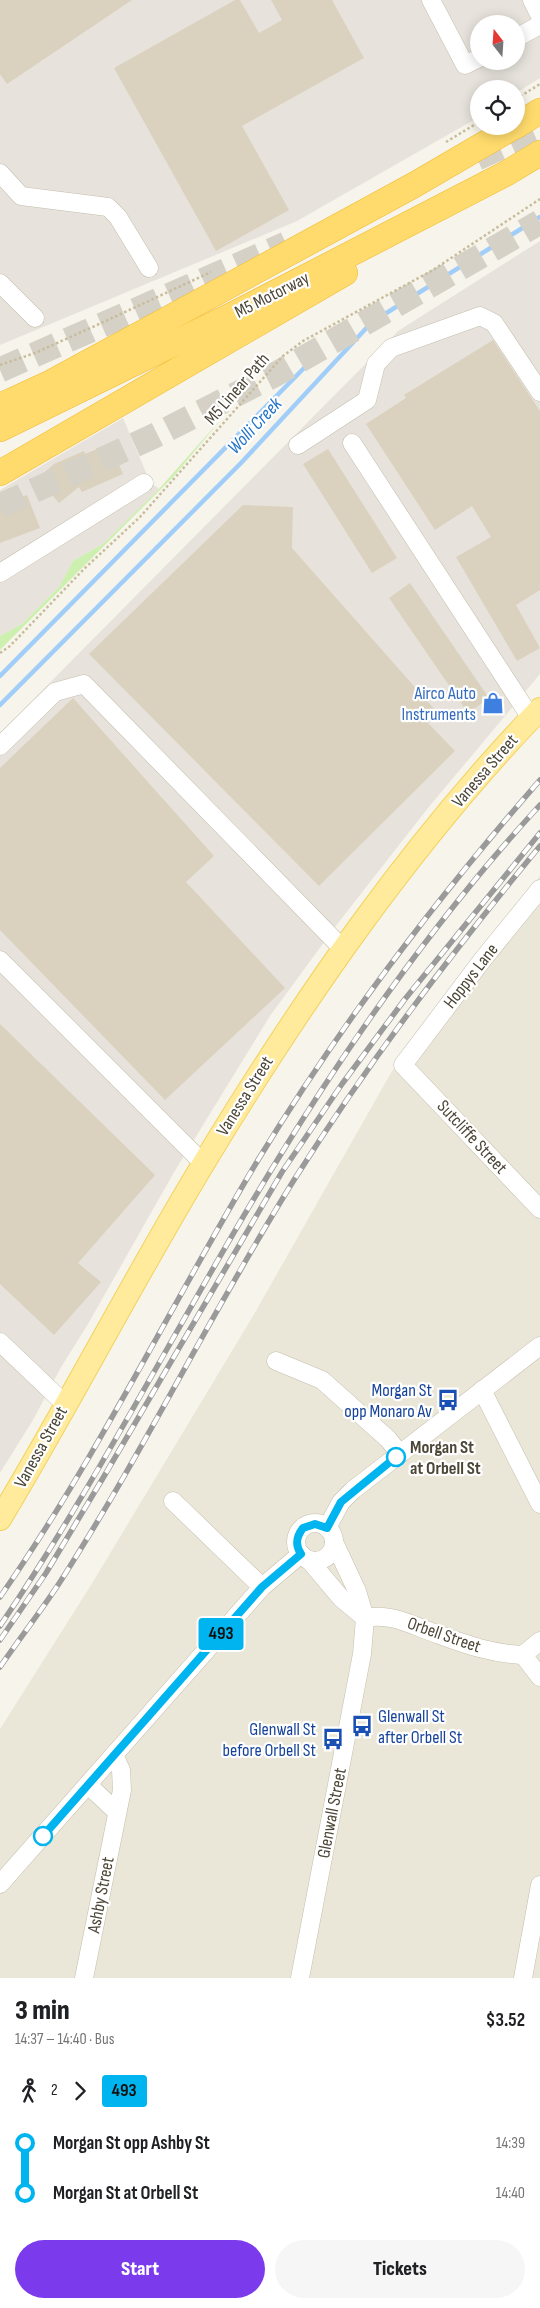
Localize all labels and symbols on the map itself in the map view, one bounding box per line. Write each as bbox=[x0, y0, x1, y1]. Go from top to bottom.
north arrow bbox=[470, 15, 525, 70]
street label: M5 Motorway bbox=[231, 267, 313, 323]
street label: M5 Linear Path bbox=[200, 349, 274, 429]
water label: Wolli Creek bbox=[223, 392, 288, 459]
place label: Airco Auto Instruments bbox=[402, 683, 476, 725]
shop icon: Airco Auto Instruments bbox=[480, 690, 506, 716]
street label: Vanessa Street bbox=[448, 730, 523, 812]
street label: Hoppys Lane bbox=[439, 940, 503, 1012]
street label: Vanessa Street bbox=[212, 1052, 278, 1140]
street label: Sutcliffe Street bbox=[433, 1096, 512, 1178]
place label: Morgan St opp Monaro Av bbox=[344, 1380, 433, 1422]
bus stop icon: Morgan St opp Monaro Av bbox=[435, 1387, 461, 1413]
street label: Vanessa Street bbox=[10, 1402, 72, 1491]
place label: Morgan St at Orbell St bbox=[410, 1437, 481, 1479]
marker: Morgan St at Orbell St bbox=[386, 1447, 406, 1467]
street label: Orbell Street bbox=[405, 1613, 484, 1658]
line badge: 493 bbox=[192, 1618, 250, 1650]
place label: Glenwall St after Orbell St bbox=[378, 1706, 463, 1748]
bus stop icon: Glenwall St after Orbell St bbox=[349, 1713, 375, 1739]
place label: Glenwall St before Orbell St bbox=[223, 1719, 317, 1761]
bus stop icon: Glenwall St before Orbell St bbox=[320, 1726, 346, 1752]
street label: Glenwall Street bbox=[313, 1766, 351, 1860]
unlabelled marker bbox=[33, 1826, 53, 1846]
street label: Ashby Street bbox=[83, 1855, 119, 1936]

